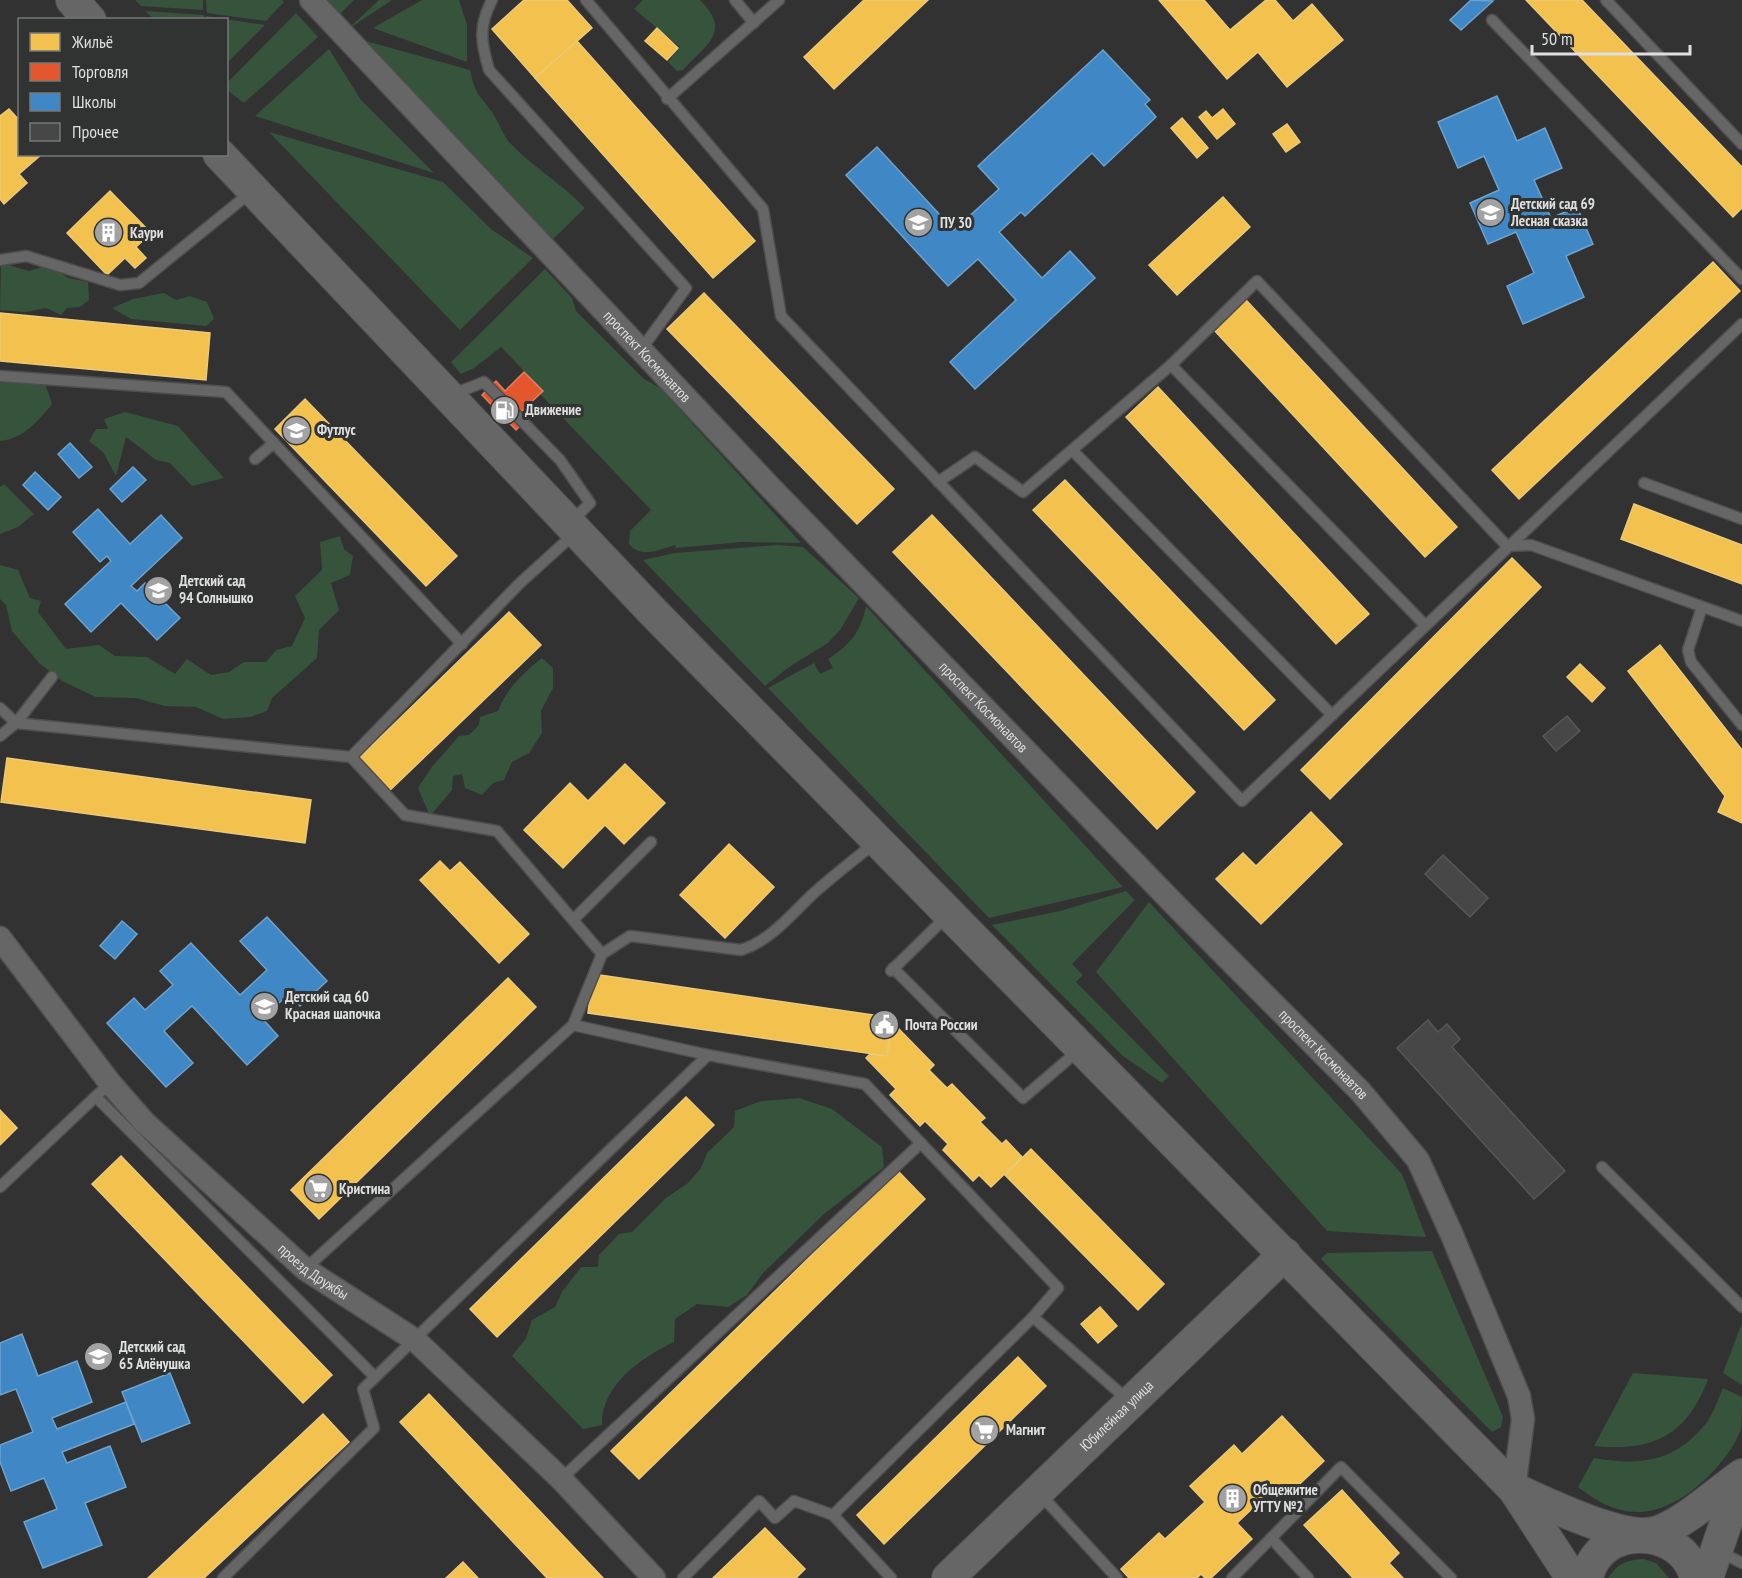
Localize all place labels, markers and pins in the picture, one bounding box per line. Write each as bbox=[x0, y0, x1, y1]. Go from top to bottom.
place label: Детский сад 69 Лесная сказка bbox=[1510, 194, 1595, 230]
school or university icon: Детский сад 69 Лесная сказка bbox=[1474, 197, 1506, 229]
school or university icon: ПУ 30 bbox=[903, 207, 935, 239]
place label: ПУ 30 bbox=[940, 213, 972, 232]
building icon: Каури bbox=[93, 217, 125, 249]
place label: Каури bbox=[130, 223, 164, 242]
fuel station icon: Движение bbox=[488, 394, 520, 426]
place label: Движение bbox=[525, 400, 581, 419]
school or university icon: Футлус bbox=[280, 414, 312, 446]
place label: Футлус bbox=[317, 420, 356, 439]
place label: Детский сад 94 Солнышко bbox=[179, 571, 254, 607]
school or university icon: Детский сад 94 Солнышко bbox=[142, 574, 174, 606]
place label: Детский сад 60 Красная шапочка bbox=[285, 987, 381, 1023]
school or university icon: Детский сад 60 Красная шапочка bbox=[248, 990, 280, 1022]
public building icon: Почта России bbox=[868, 1009, 900, 1041]
place label: Почта России bbox=[905, 1015, 978, 1034]
supermarket icon: Кристина bbox=[302, 1173, 334, 1205]
place label: Кристина bbox=[339, 1179, 390, 1198]
place label: Детский сад 65 Алёнушка bbox=[119, 1337, 190, 1373]
school or university icon: Детский сад 65 Алёнушка bbox=[82, 1340, 114, 1372]
supermarket icon: Магнит bbox=[969, 1414, 1001, 1446]
place label: Магнит bbox=[1006, 1420, 1046, 1439]
place label: Общежитие УГТУ №2 bbox=[1252, 1480, 1318, 1516]
building icon: Общежитие УГТУ №2 bbox=[1216, 1483, 1248, 1515]

